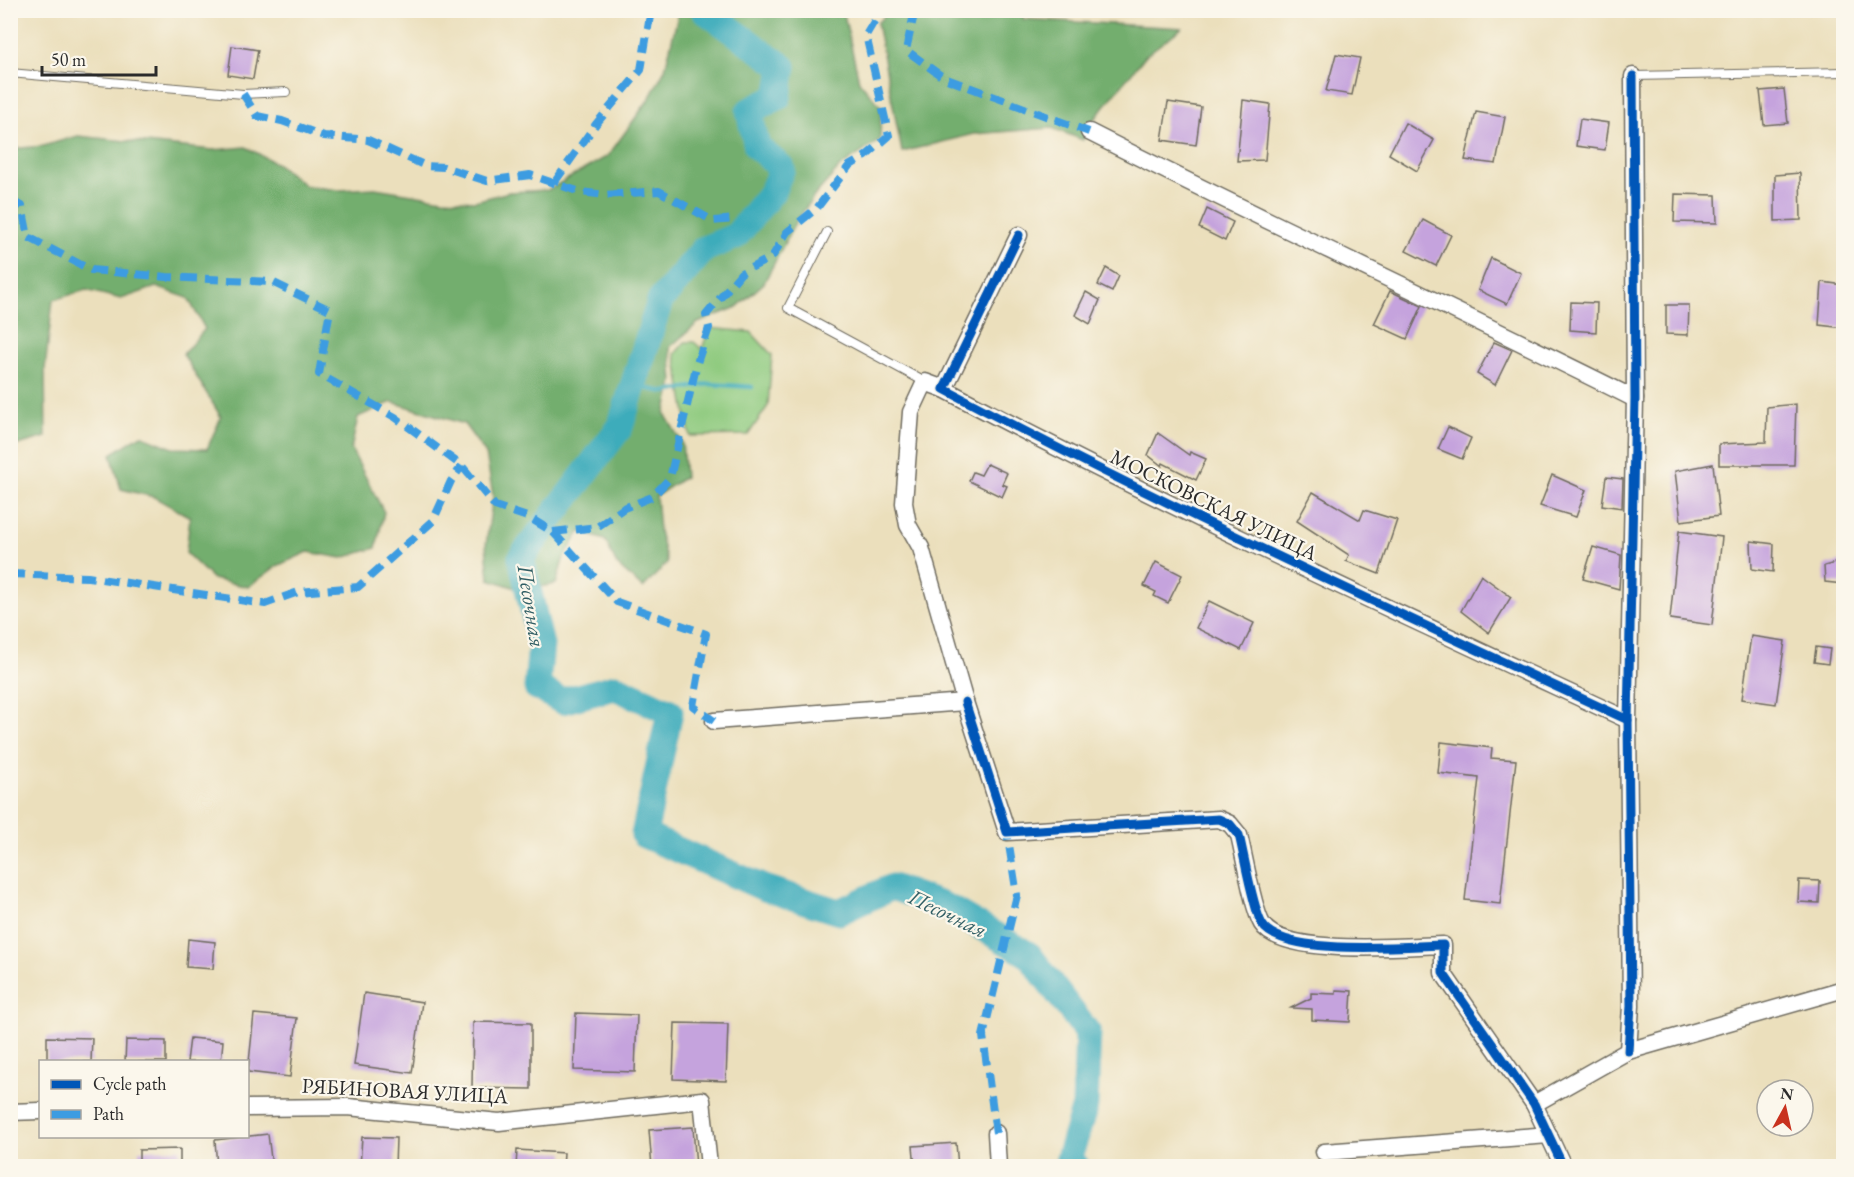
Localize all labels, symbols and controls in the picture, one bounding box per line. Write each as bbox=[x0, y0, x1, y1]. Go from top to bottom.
scale bar bbox=[42, 39, 156, 77]
text: 50 m bbox=[51, 48, 86, 71]
street label: МОСКОВСКАЯ УЛИЦА bbox=[1106, 443, 1323, 567]
water label: Песочная bbox=[511, 562, 552, 649]
water label: Песочная bbox=[903, 882, 992, 945]
legend bbox=[39, 1060, 249, 1138]
text: Cycle path bbox=[93, 1072, 167, 1095]
street label: РЯБИНОВАЯ УЛИЦА bbox=[301, 1072, 509, 1109]
north arrow bbox=[1755, 1078, 1815, 1138]
text: N bbox=[1779, 1082, 1795, 1105]
text: Path bbox=[93, 1102, 124, 1125]

